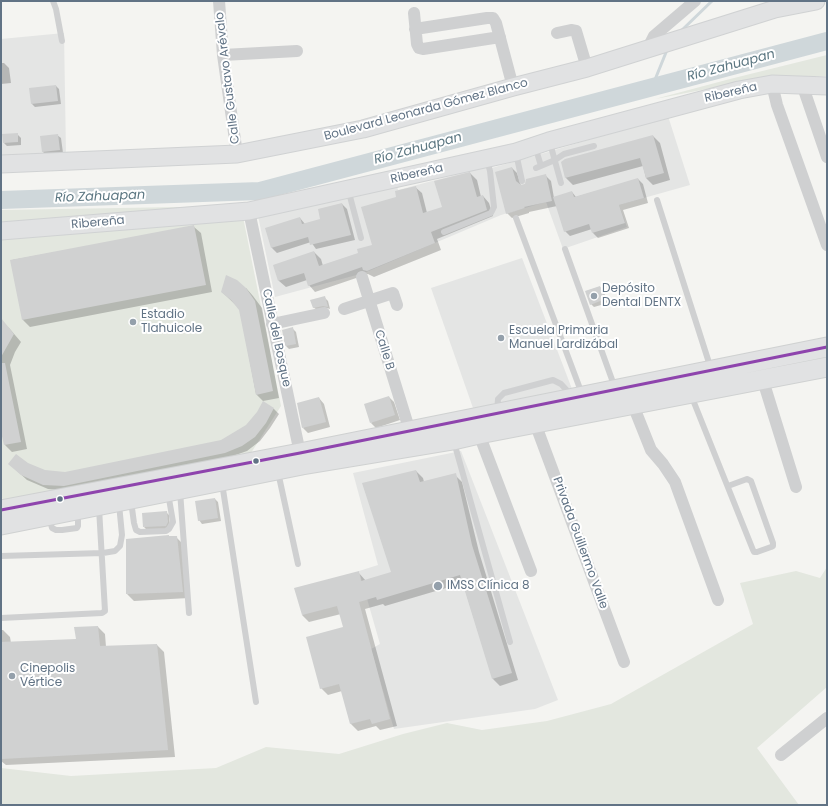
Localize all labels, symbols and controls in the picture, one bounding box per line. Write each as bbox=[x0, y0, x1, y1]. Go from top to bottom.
street label: Calle Gustavo Arévalo bbox=[213, 11, 243, 145]
water label: Río Zahuapan bbox=[685, 47, 777, 85]
street label: Boulevard Leonarda Gómez Blanco bbox=[323, 76, 529, 144]
street label: Ribereña bbox=[703, 80, 759, 106]
water label: Río Zahuapan bbox=[372, 130, 464, 168]
street label: Ribereña bbox=[389, 161, 445, 187]
water label: Río Zahuapan bbox=[55, 188, 145, 206]
street label: Ribereña bbox=[71, 213, 125, 233]
place label: Depósito Dental DENTX bbox=[602, 282, 681, 310]
street label: Calle del Bosque bbox=[259, 288, 293, 388]
marker: Depósito Dental DENTX bbox=[589, 291, 599, 301]
place label: Estadio Tlahuicole bbox=[141, 308, 202, 336]
marker: Estadio Tlahuicole bbox=[128, 317, 138, 327]
place label: Escuela Primaria Manuel Lardizábal bbox=[509, 324, 618, 352]
street label: Calle B bbox=[371, 328, 397, 372]
marker: Escuela Primaria Manuel Lardizábal bbox=[496, 333, 506, 343]
unlabelled marker bbox=[251, 456, 261, 466]
street label: Privada Guillermo Valle bbox=[549, 475, 611, 611]
unlabelled marker bbox=[55, 494, 65, 504]
place label: IMSS Clínica 8 bbox=[447, 579, 530, 593]
marker: IMSS Clínica 8 bbox=[432, 580, 444, 592]
place label: Cinepolis Vértice bbox=[20, 662, 75, 690]
marker: Cinepolis Vértice bbox=[7, 671, 17, 681]

